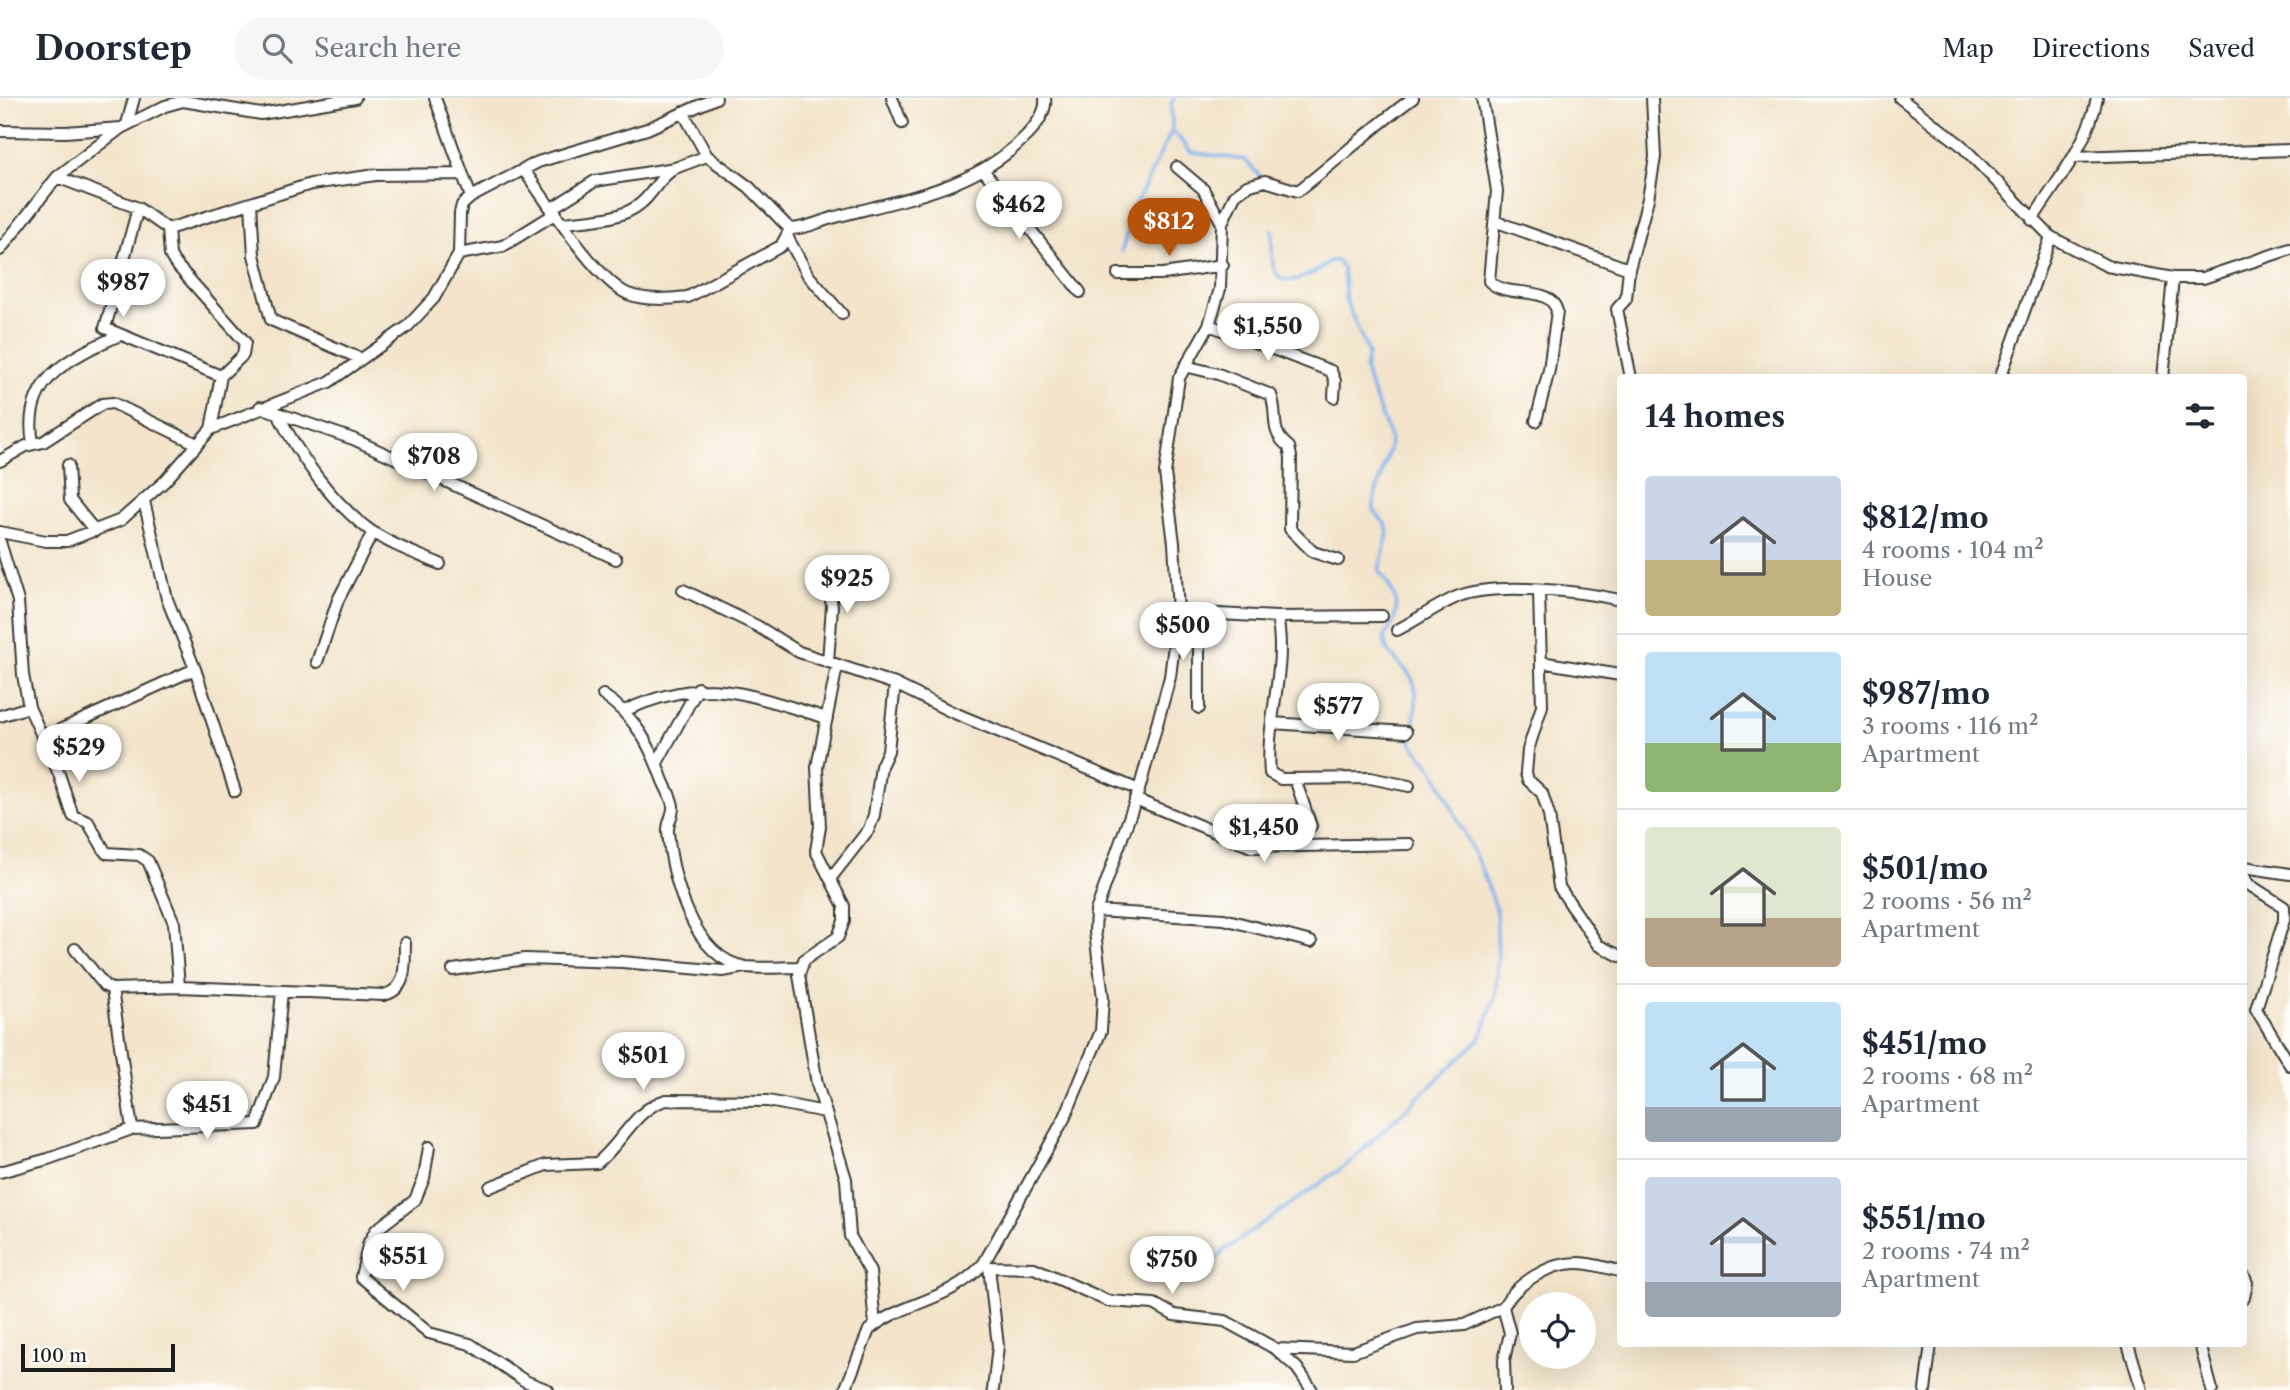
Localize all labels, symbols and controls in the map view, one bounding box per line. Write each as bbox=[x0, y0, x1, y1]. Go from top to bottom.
search box bbox=[234, 17, 724, 80]
text: Doorstep bbox=[35, 28, 192, 69]
icon: search bbox=[258, 29, 296, 67]
text: Search here bbox=[314, 32, 461, 64]
text: Map bbox=[1942, 34, 1994, 63]
text: Directions bbox=[2032, 34, 2150, 63]
text: Saved bbox=[2188, 34, 2255, 63]
pin: $462 bbox=[978, 181, 1060, 241]
text: $462 bbox=[992, 190, 1046, 218]
pin: $812 bbox=[1128, 198, 1210, 258]
text: $812 bbox=[1144, 207, 1194, 235]
pin: $987 bbox=[82, 260, 164, 319]
text: $987 bbox=[97, 268, 149, 296]
pin: $1,550 bbox=[1211, 303, 1325, 363]
text: $1,550 bbox=[1233, 312, 1303, 340]
icon: filters bbox=[2181, 397, 2219, 435]
text: 14 homes bbox=[1645, 398, 1785, 435]
pin: $708 bbox=[393, 434, 475, 493]
text: $708 bbox=[407, 442, 461, 470]
text: $812/mo bbox=[1862, 499, 1989, 536]
icon: home bbox=[1701, 504, 1785, 588]
text: 4 rooms · 104 m² bbox=[1862, 536, 2044, 564]
pin: $925 bbox=[806, 556, 888, 615]
text: $925 bbox=[821, 564, 873, 592]
text: House bbox=[1862, 564, 1932, 592]
pin: $500 bbox=[1142, 602, 1224, 662]
text: $500 bbox=[1156, 611, 1210, 639]
text: $987/mo bbox=[1862, 675, 1990, 712]
icon: home bbox=[1701, 680, 1785, 764]
pin: $577 bbox=[1297, 684, 1379, 743]
text: $577 bbox=[1313, 692, 1363, 720]
text: 3 rooms · 116 m² bbox=[1862, 712, 2038, 740]
pin: $529 bbox=[38, 724, 120, 784]
text: $529 bbox=[53, 733, 105, 761]
text: Apartment bbox=[1862, 740, 1980, 768]
pin: $1,450 bbox=[1207, 804, 1321, 864]
text: $1,450 bbox=[1229, 813, 1299, 841]
text: $501/mo bbox=[1862, 850, 1988, 887]
icon: home bbox=[1701, 855, 1785, 939]
text: 2 rooms · 56 m² bbox=[1862, 887, 2032, 915]
text: Apartment bbox=[1862, 915, 1980, 943]
text: $451/mo bbox=[1862, 1025, 1987, 1062]
icon: home bbox=[1701, 1030, 1785, 1114]
pin: $501 bbox=[602, 1032, 684, 1092]
text: $501 bbox=[618, 1041, 668, 1069]
text: 2 rooms · 68 m² bbox=[1862, 1062, 2033, 1090]
pin: $451 bbox=[166, 1082, 248, 1141]
text: $451 bbox=[182, 1090, 232, 1118]
text: Apartment bbox=[1862, 1090, 1980, 1118]
text: $551/mo bbox=[1862, 1200, 1986, 1237]
icon: home bbox=[1701, 1205, 1785, 1289]
pin: $551 bbox=[362, 1234, 444, 1293]
pin: $750 bbox=[1131, 1236, 1213, 1296]
text: 2 rooms · 74 m² bbox=[1862, 1237, 2030, 1265]
text: $551 bbox=[379, 1242, 427, 1270]
text: $750 bbox=[1146, 1245, 1198, 1273]
text: Apartment bbox=[1862, 1265, 1980, 1293]
map controls bbox=[1519, 1292, 1596, 1369]
button: locate bbox=[1519, 1292, 1596, 1369]
scale bar bbox=[21, 1341, 175, 1373]
text: 100 m bbox=[32, 1344, 87, 1367]

